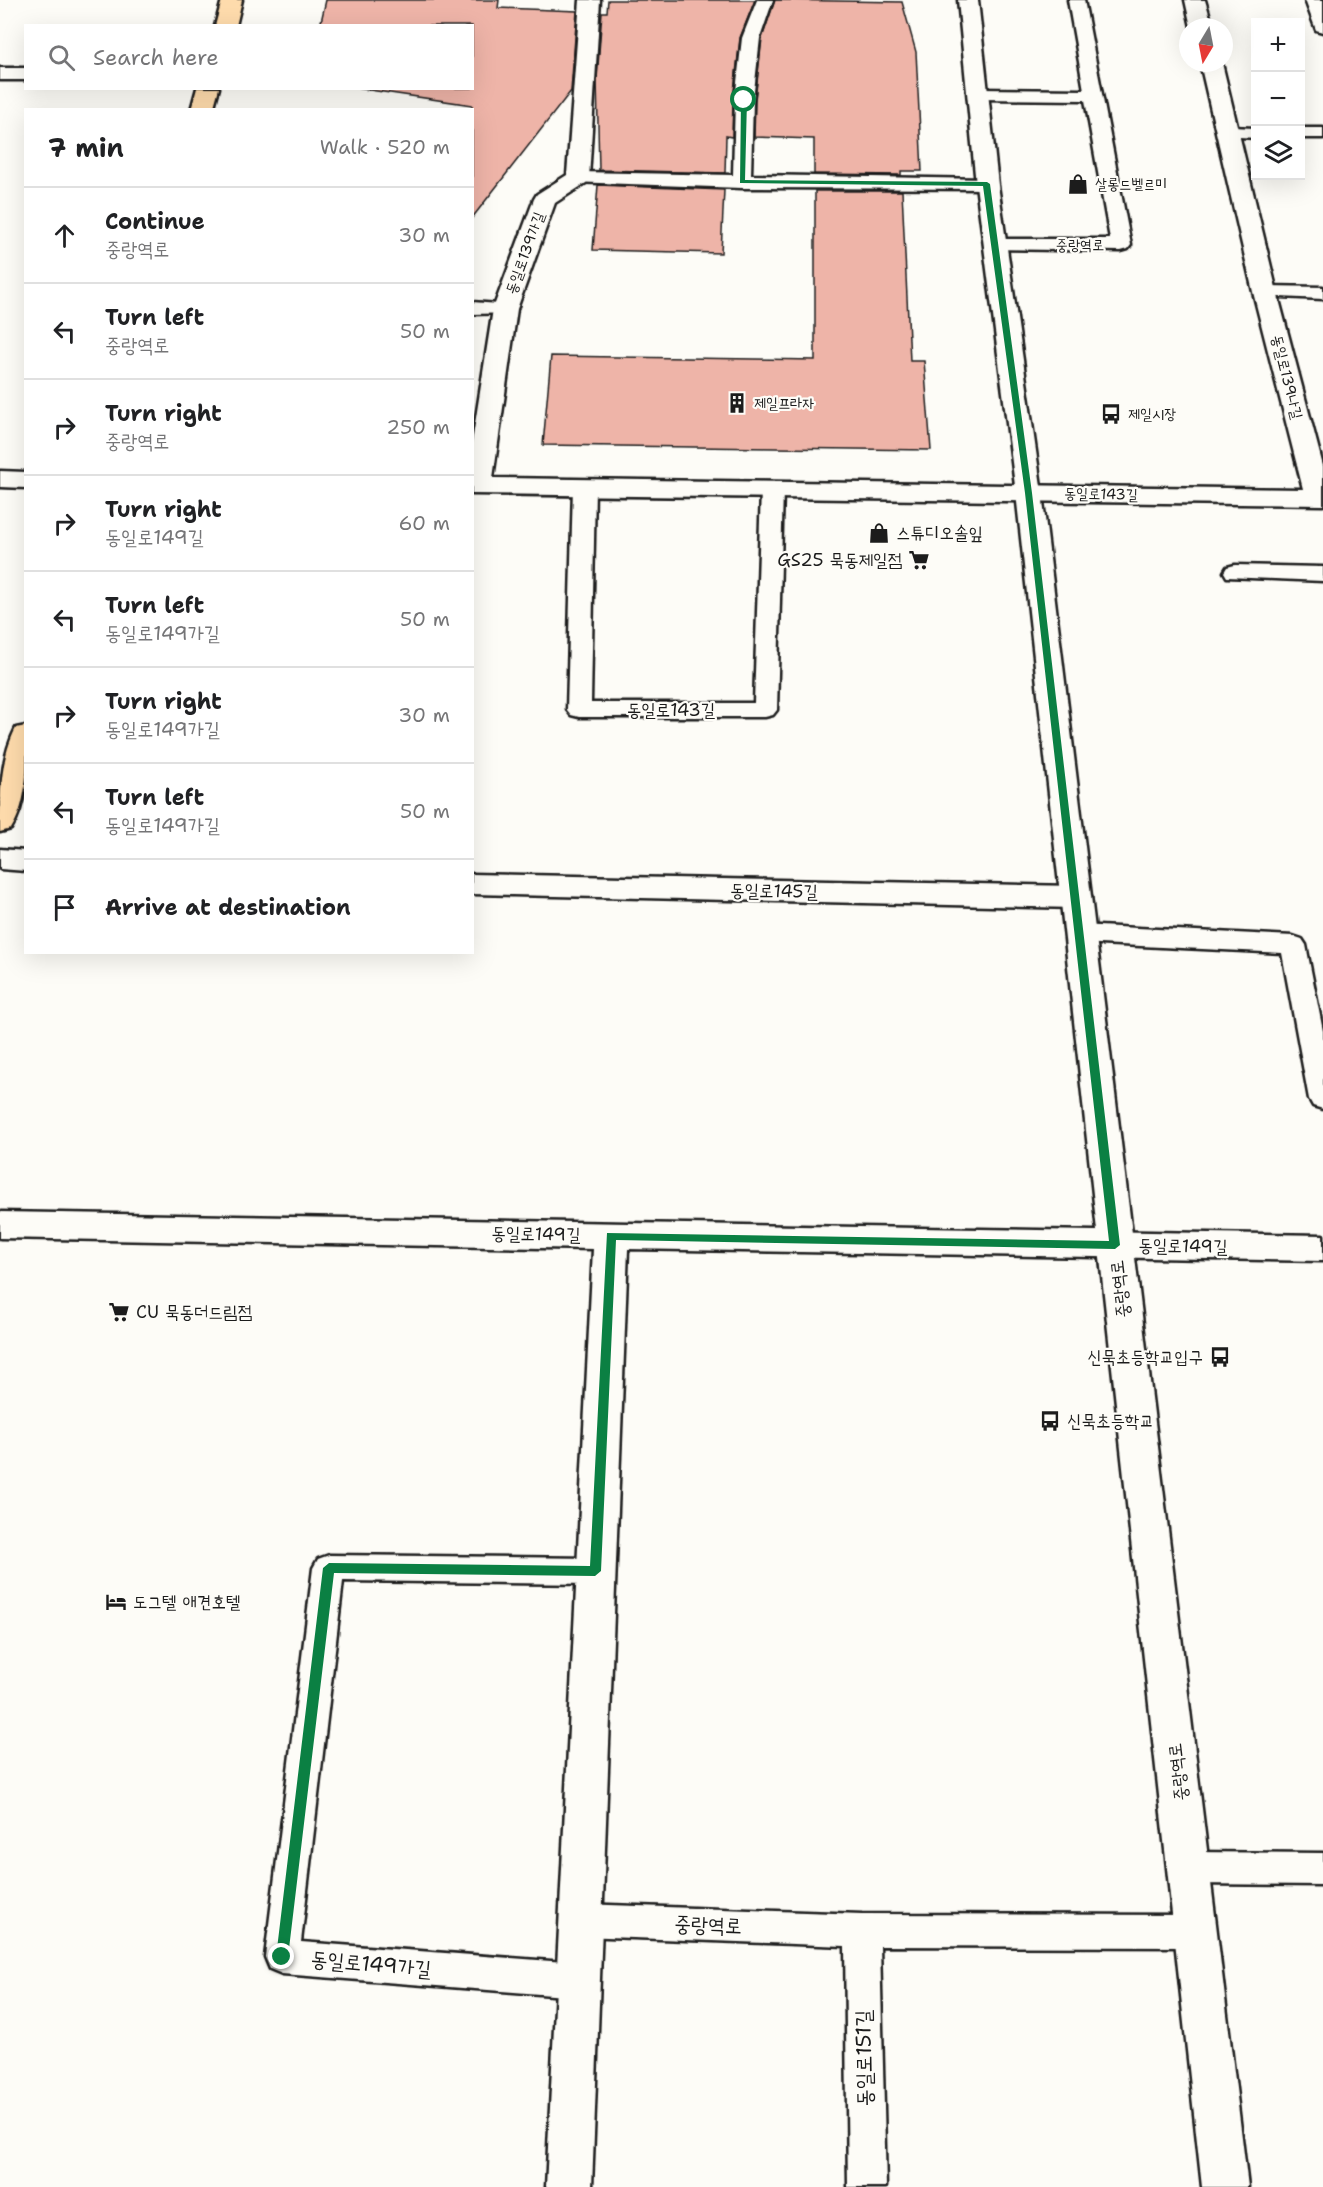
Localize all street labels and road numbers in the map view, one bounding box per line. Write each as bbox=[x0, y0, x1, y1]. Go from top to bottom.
street label: 동일로139가길 bbox=[501, 209, 549, 297]
street label: 중랑역로 bbox=[1056, 235, 1104, 255]
street label: 동일로139나길 bbox=[1267, 333, 1307, 421]
street label: 동일로143길 bbox=[1064, 483, 1138, 505]
street label: 동일로143길 bbox=[627, 698, 716, 722]
street label: 동일로145길 bbox=[730, 878, 819, 904]
street label: 동일로149길 bbox=[491, 1221, 581, 1247]
street label: 동일로149길 bbox=[1138, 1233, 1228, 1259]
street label: 중랑역로 bbox=[1105, 1259, 1135, 1319]
street label: 중랑역로 bbox=[1163, 1742, 1193, 1802]
street label: 중랑역로 bbox=[674, 1910, 742, 1940]
street label: 동일로149가길 bbox=[310, 1945, 432, 1983]
street label: 동일로151길 bbox=[849, 2009, 879, 2107]

